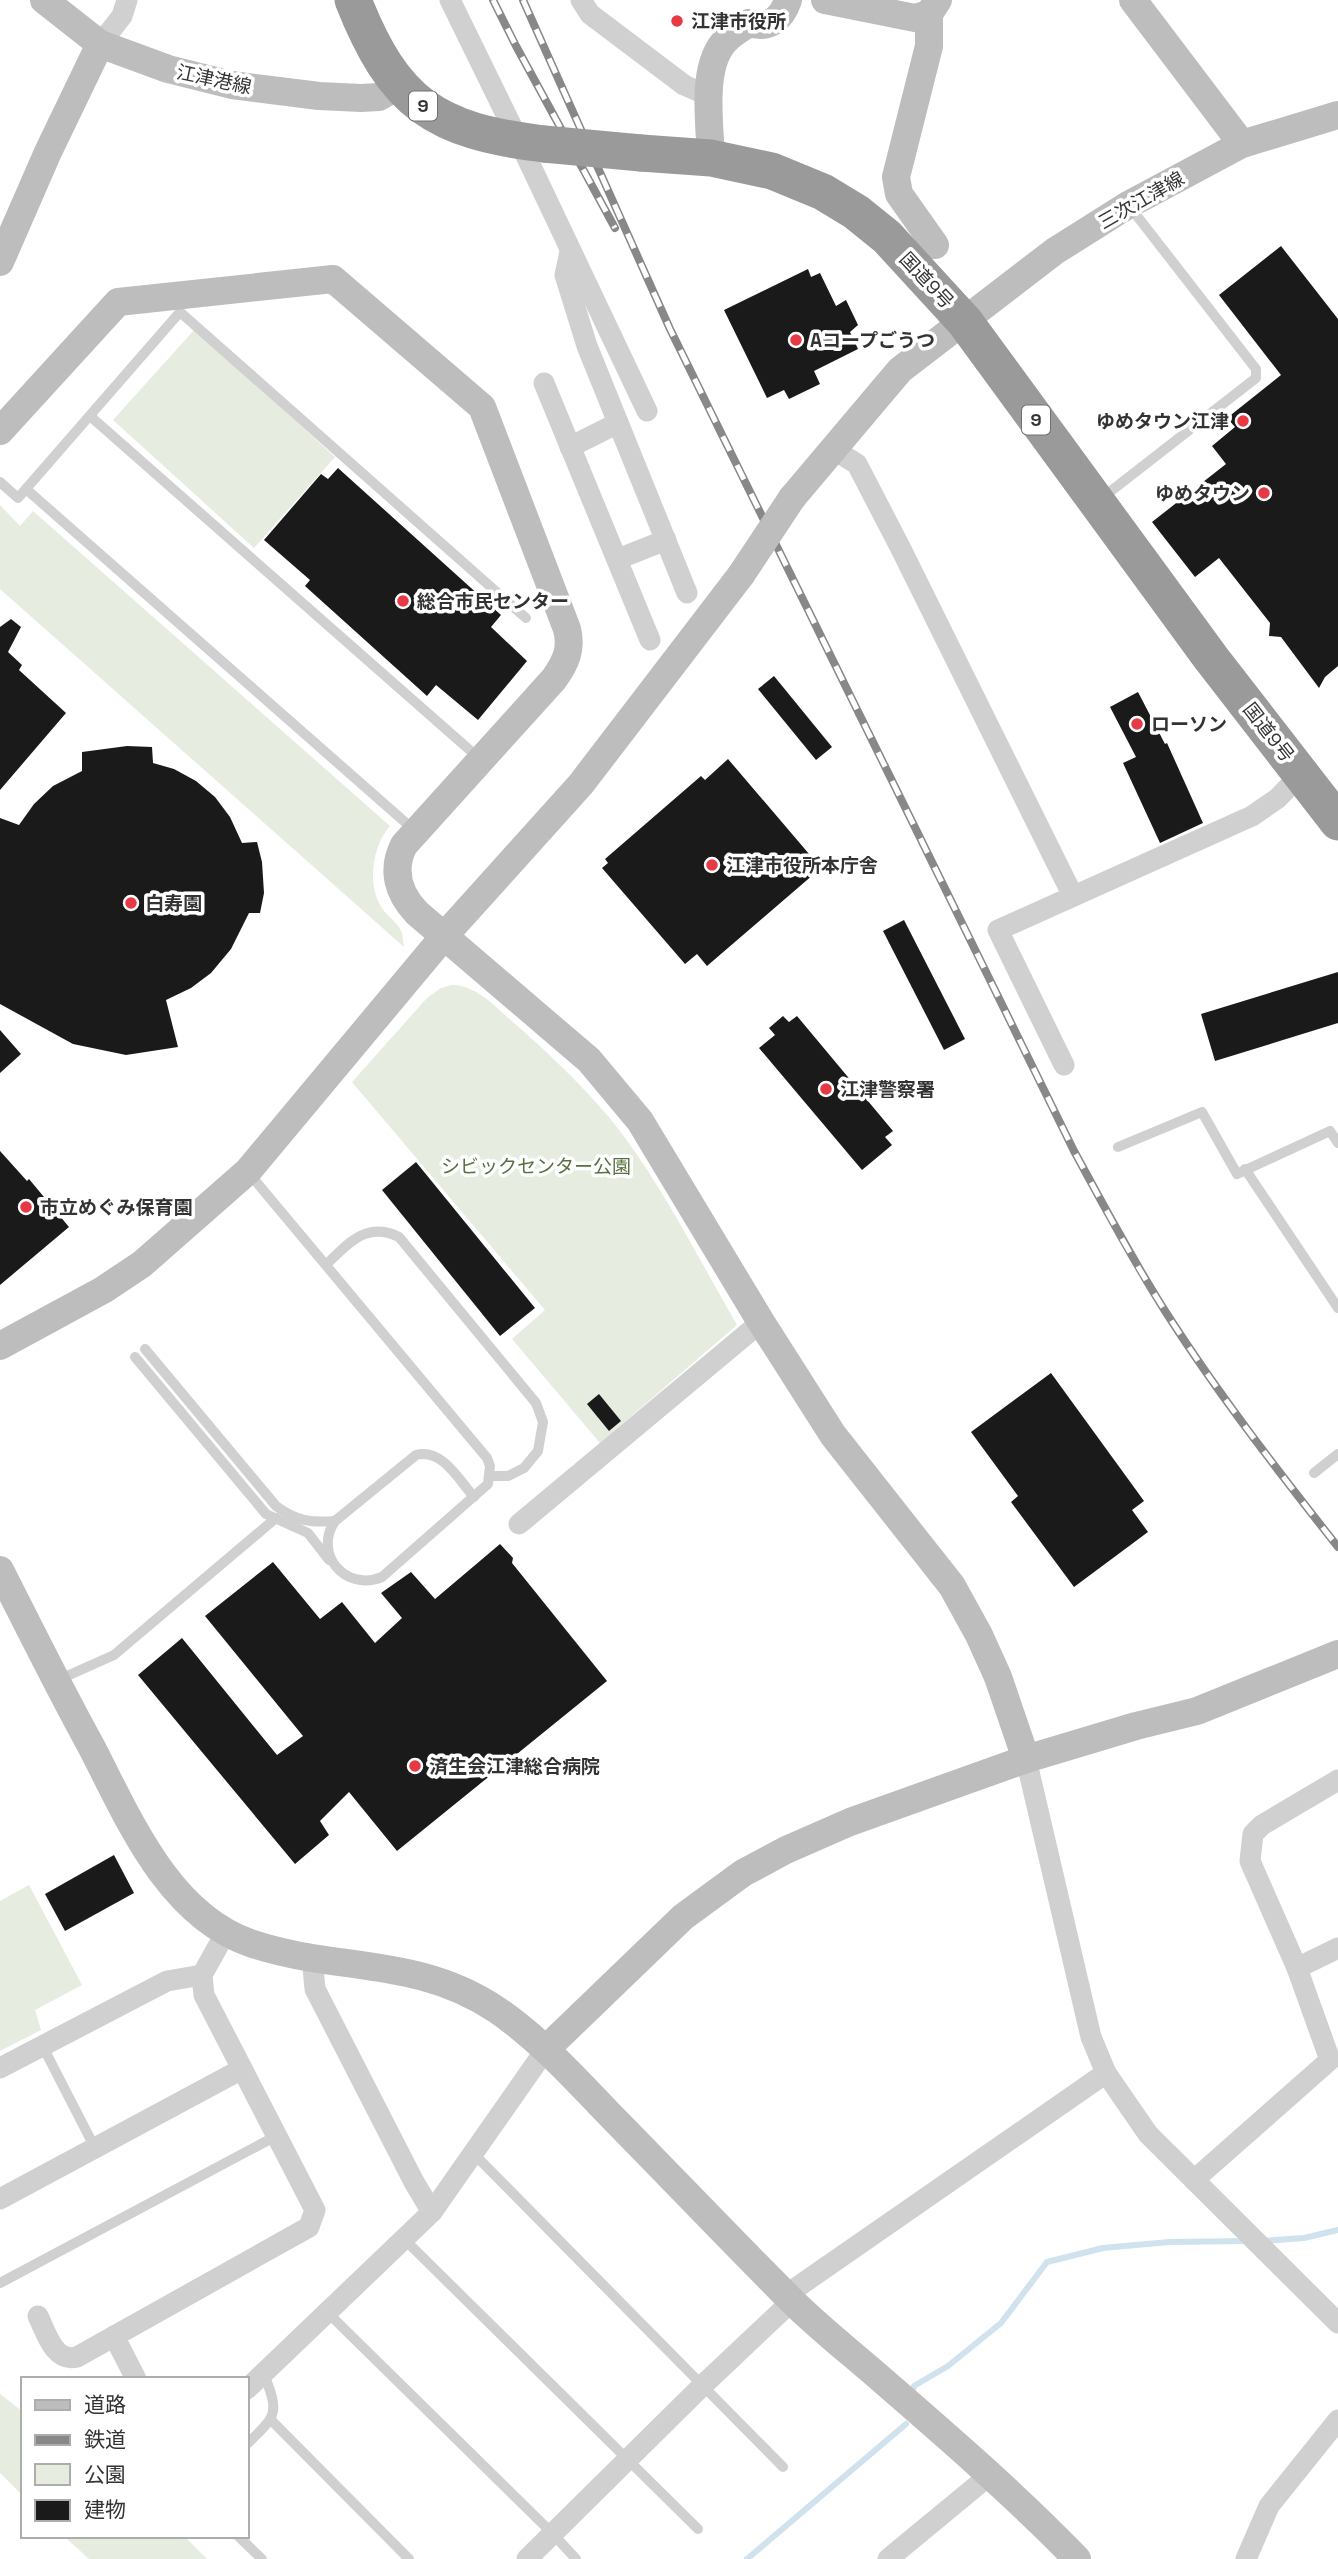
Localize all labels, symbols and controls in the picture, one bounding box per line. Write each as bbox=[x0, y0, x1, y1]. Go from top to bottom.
place label: 江津市役所 bbox=[691, 9, 786, 34]
marker: 江津市役所 bbox=[669, 13, 685, 29]
street label: 江津港線 bbox=[174, 59, 254, 100]
road number: 9 bbox=[409, 92, 437, 120]
street label: 三次江津線 bbox=[1094, 166, 1189, 235]
street label: 国道9号 bbox=[894, 247, 959, 314]
place label: Aコープごうつ bbox=[810, 328, 935, 353]
marker: Aコープごうつ bbox=[788, 332, 804, 348]
road number: 9 bbox=[1022, 406, 1050, 434]
place label: ゆめタウン江津 bbox=[1096, 409, 1229, 434]
marker: ゆめタウン江津 bbox=[1235, 413, 1251, 429]
place label: ゆめタウン bbox=[1155, 481, 1250, 506]
marker: ゆめタウン bbox=[1256, 485, 1272, 501]
place label: 総合市民センター bbox=[417, 589, 569, 614]
marker: 総合市民センター bbox=[395, 593, 411, 609]
street label: 国道9号 bbox=[1238, 698, 1300, 767]
place label: ローソン bbox=[1151, 712, 1227, 737]
marker: ローソン bbox=[1129, 716, 1145, 732]
place label: 江津市役所本庁舎 bbox=[726, 853, 878, 878]
marker: 江津市役所本庁舎 bbox=[704, 857, 720, 873]
place label: 白寿園 bbox=[145, 891, 202, 916]
marker: 白寿園 bbox=[123, 895, 139, 911]
place label: 江津警察署 bbox=[840, 1077, 935, 1102]
marker: 江津警察署 bbox=[818, 1081, 834, 1097]
park label: シビックセンター公園 bbox=[441, 1154, 631, 1179]
place label: 市立めぐみ保育園 bbox=[40, 1195, 193, 1220]
marker: 市立めぐみ保育園 bbox=[18, 1199, 34, 1215]
place label: 済生会江津総合病院 bbox=[429, 1754, 600, 1779]
marker: 済生会江津総合病院 bbox=[407, 1758, 423, 1774]
legend bbox=[21, 2377, 248, 2538]
text: 道路 bbox=[84, 2391, 126, 2418]
text: 鉄道 bbox=[84, 2426, 126, 2453]
text: 公園 bbox=[84, 2461, 126, 2488]
text: 建物 bbox=[84, 2496, 126, 2523]

